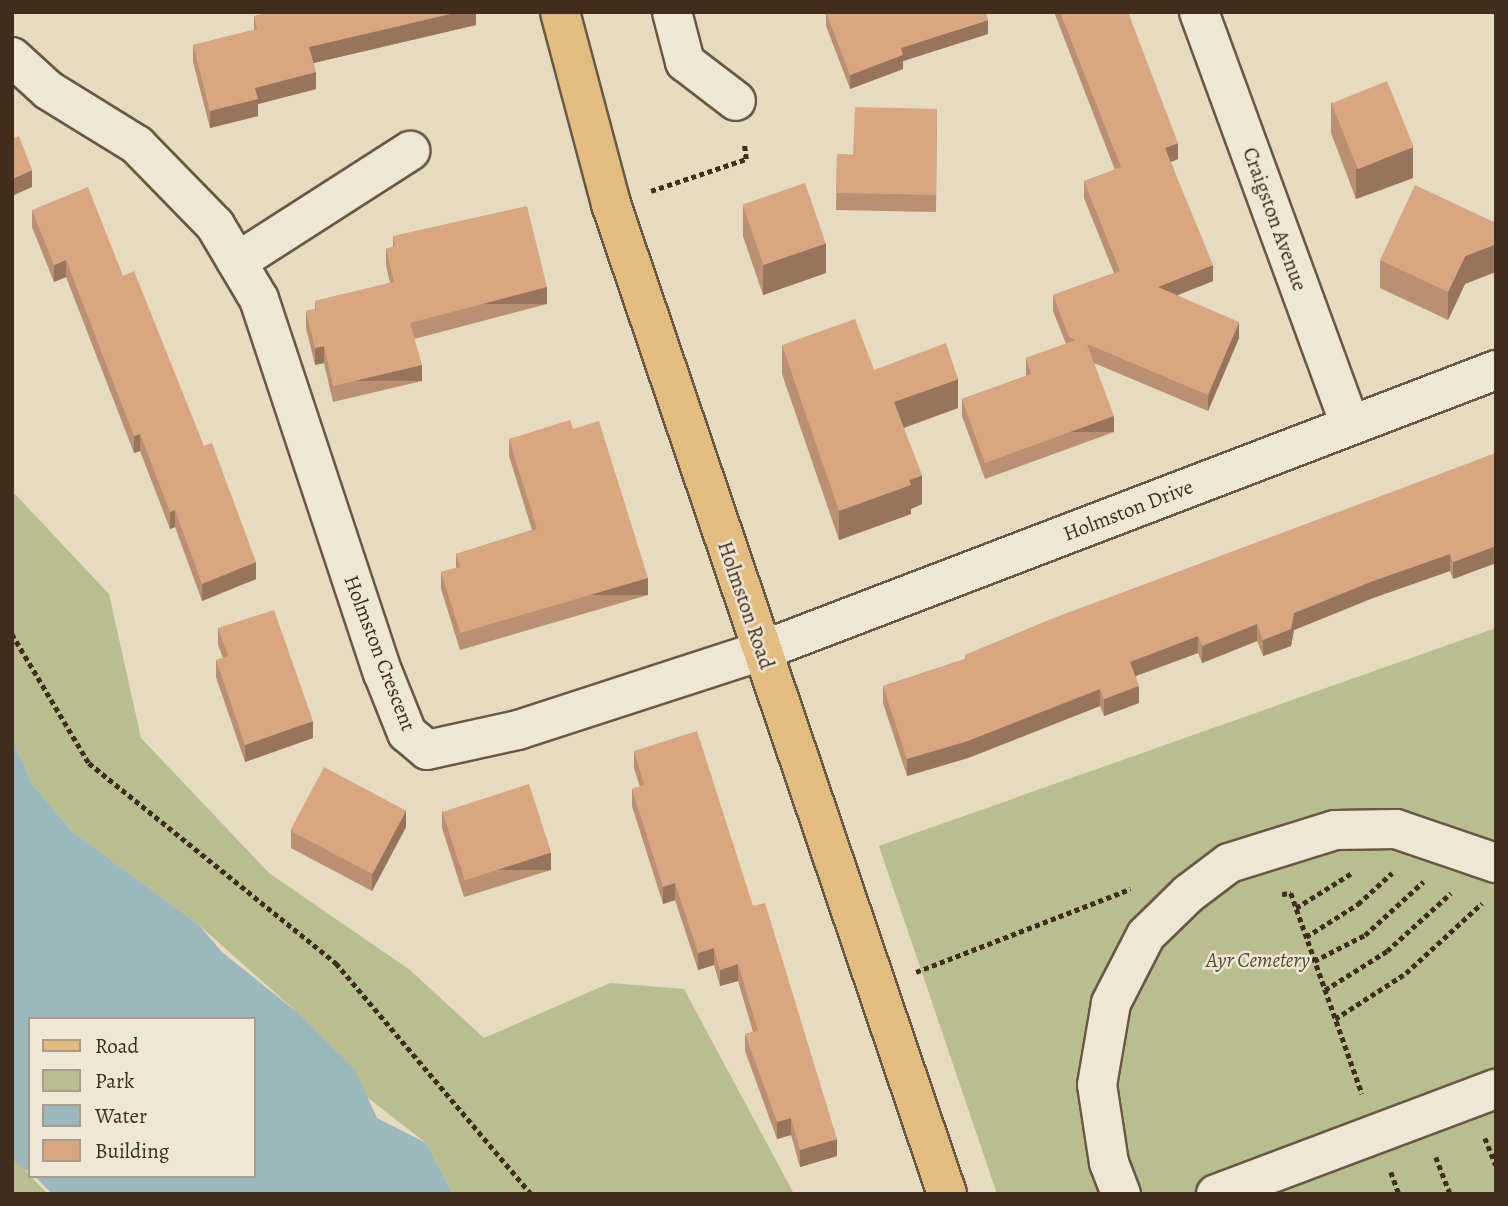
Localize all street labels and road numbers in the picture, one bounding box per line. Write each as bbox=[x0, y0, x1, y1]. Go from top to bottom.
street label: Craigston Avenue bbox=[1237, 144, 1313, 294]
street label: Holmston Drive bbox=[1059, 474, 1197, 546]
street label: Holmston Road bbox=[712, 538, 780, 672]
street label: Holmston Crescent bbox=[339, 572, 421, 734]

